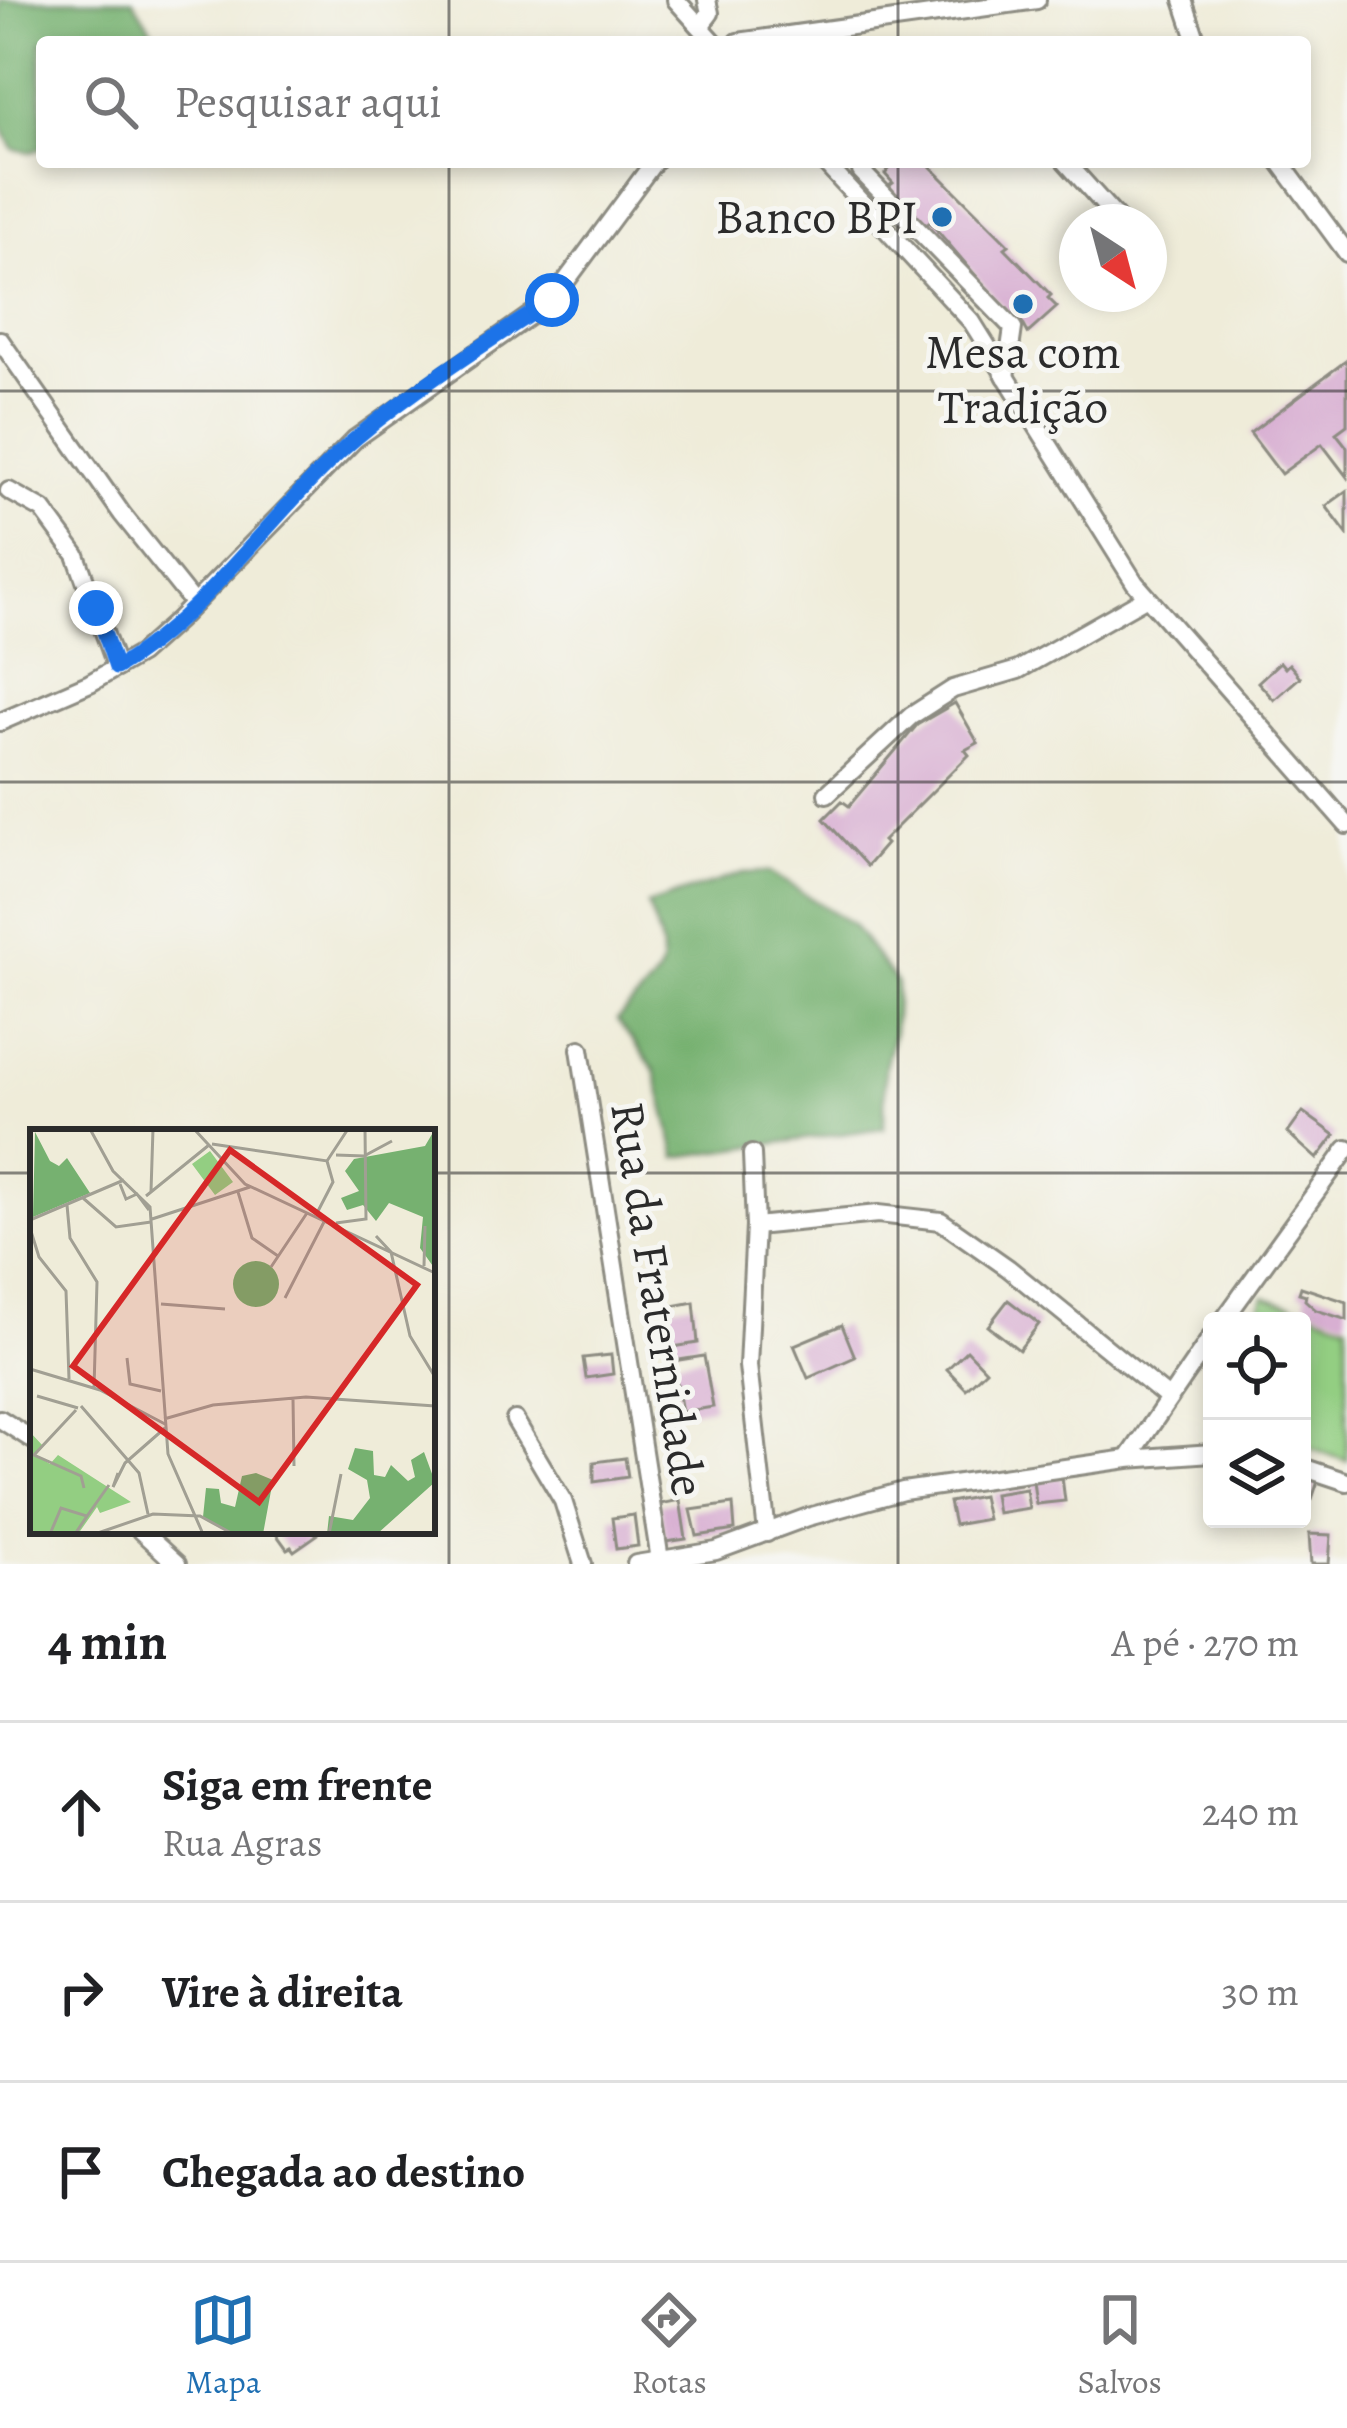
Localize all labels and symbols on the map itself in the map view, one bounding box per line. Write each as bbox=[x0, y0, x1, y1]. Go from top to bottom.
place label: Banco BPI bbox=[715, 184, 918, 250]
marker: Banco BPI bbox=[929, 204, 955, 230]
north arrow bbox=[1059, 204, 1167, 312]
route start bbox=[525, 273, 579, 327]
marker: Mesa com Tradição bbox=[1010, 291, 1036, 317]
place label: Mesa com Tradição bbox=[925, 319, 1121, 440]
route end bbox=[69, 581, 123, 635]
street label: Rua da Fraternidade bbox=[594, 1097, 722, 1501]
inset map bbox=[30, 1129, 435, 1534]

